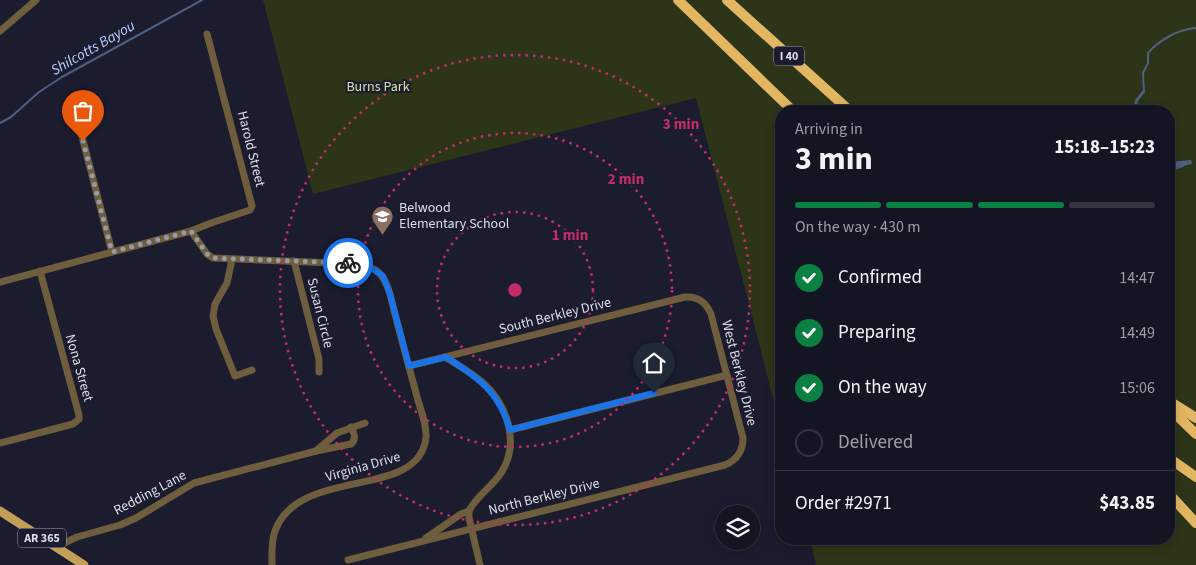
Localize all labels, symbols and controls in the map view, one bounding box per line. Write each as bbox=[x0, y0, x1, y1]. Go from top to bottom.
water label: Shilcotts Bayou bbox=[47, 15, 139, 81]
road number: I 40 bbox=[774, 46, 804, 66]
park label: Burns Park bbox=[346, 77, 410, 97]
pin bbox=[62, 90, 104, 141]
icon: bag bbox=[69, 97, 97, 125]
street label: Harold Street bbox=[232, 109, 270, 189]
text: 3 min bbox=[663, 114, 699, 135]
text: Arriving in bbox=[795, 118, 863, 140]
text: 15:18–15:23 bbox=[1054, 134, 1155, 161]
text: 3 min bbox=[795, 136, 873, 182]
text: 2 min bbox=[608, 169, 644, 190]
place label: Belwood Elementary School bbox=[399, 198, 510, 234]
school or university icon: Belwood Elementary School bbox=[371, 204, 395, 235]
text: On the way · 430 m bbox=[795, 216, 920, 238]
text: 1 min bbox=[552, 225, 588, 246]
courier bbox=[323, 238, 373, 288]
icon: bike bbox=[334, 249, 362, 277]
icon: check bbox=[795, 264, 823, 292]
text: Confirmed bbox=[838, 264, 922, 291]
text: 14:47 bbox=[1119, 267, 1155, 289]
street label: Susan Circle bbox=[302, 276, 338, 350]
centre of rings bbox=[506, 281, 524, 299]
street label: South Berkley Drive bbox=[497, 292, 613, 340]
street label: West Berkley Drive bbox=[716, 318, 762, 428]
icon: check bbox=[795, 319, 823, 347]
text: Preparing bbox=[838, 319, 916, 346]
text: 14:49 bbox=[1119, 322, 1155, 344]
street label: Nona Street bbox=[60, 332, 98, 404]
pin bbox=[633, 342, 675, 393]
icon: home bbox=[640, 349, 668, 377]
icon: check bbox=[795, 374, 823, 402]
text: On the way bbox=[838, 374, 927, 401]
text: 15:06 bbox=[1119, 377, 1155, 399]
text: Delivered bbox=[838, 429, 913, 456]
street label: Virginia Drive bbox=[323, 447, 403, 487]
street label: Redding Lane bbox=[110, 465, 190, 521]
street label: North Berkley Drive bbox=[486, 474, 602, 520]
text: Order #2971 bbox=[795, 490, 892, 517]
text: $43.85 bbox=[1099, 490, 1155, 517]
map controls bbox=[715, 505, 760, 550]
button: layers bbox=[715, 505, 760, 550]
road number: AR 365 bbox=[18, 528, 66, 548]

